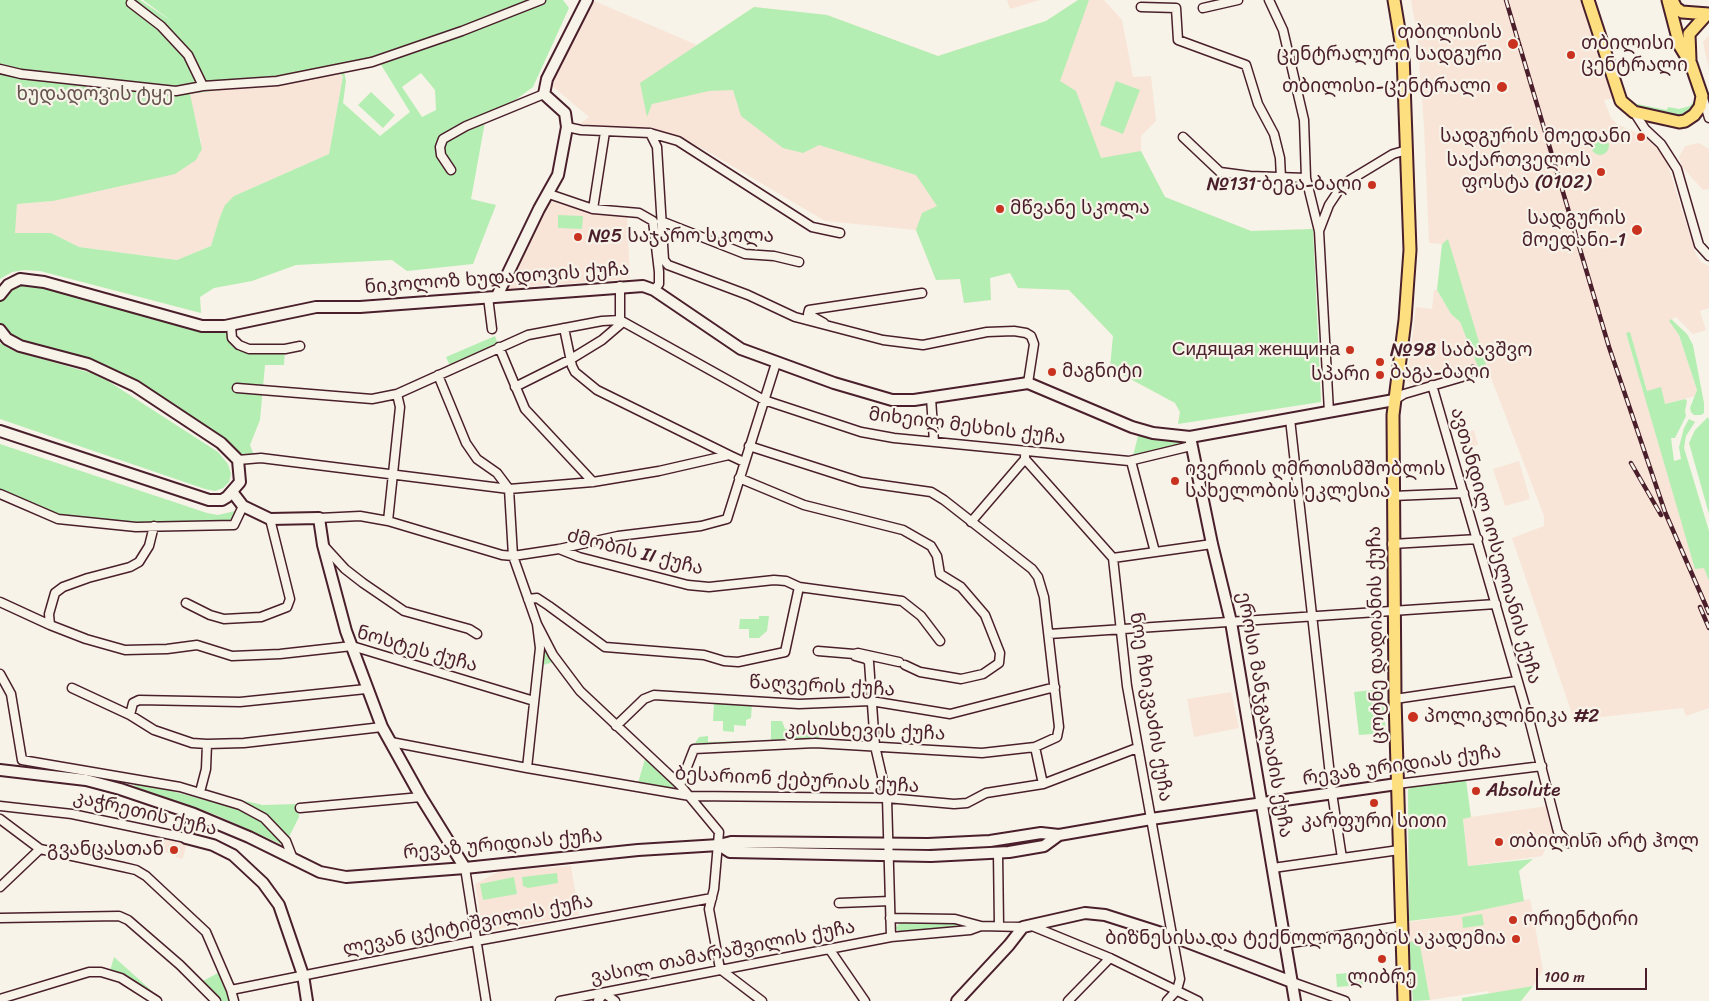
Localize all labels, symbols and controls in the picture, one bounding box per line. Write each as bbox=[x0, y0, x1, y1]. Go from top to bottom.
place label: თბილისის ცენტრალური სადგური bbox=[1276, 22, 1502, 66]
place label: თბილისი ცენტრალი bbox=[1581, 33, 1688, 77]
marker: თბილისის ცენტრალური სადგური bbox=[1506, 37, 1520, 51]
marker: თბილისი ცენტრალი bbox=[1565, 49, 1577, 61]
place label: თბილისი-ცენტრალი bbox=[1282, 76, 1491, 98]
marker: თბილისი-ცენტრალი bbox=[1495, 80, 1509, 94]
park label: ხუდადოვის ტყე bbox=[16, 84, 174, 106]
place label: სადგურის მოედანი bbox=[1440, 126, 1631, 148]
marker: სადგურის მოედანი bbox=[1635, 131, 1647, 143]
place label: საქართველოს ფოსტა (0102) bbox=[1446, 150, 1591, 194]
marker: საქართველოს ფოსტა (0102) bbox=[1595, 166, 1607, 178]
place label: №131 ბეგა-ბაღი bbox=[1207, 174, 1362, 196]
marker: №131 ბეგა-ბაღი bbox=[1366, 179, 1378, 191]
place label: მწვანე სკოლა bbox=[1010, 198, 1150, 220]
marker: მწვანე სკოლა bbox=[994, 203, 1006, 215]
place label: სადგურის მოედანი-1 bbox=[1522, 208, 1626, 252]
marker: სადგურის მოედანი-1 bbox=[1630, 223, 1644, 237]
place label: №5 საჯარო სკოლა bbox=[588, 226, 774, 248]
marker: №5 საჯარო სკოლა bbox=[572, 231, 584, 243]
street label: ნიკოლოზ ხუდადოვის ქუჩა bbox=[364, 258, 630, 300]
place label: Сидящая женщина bbox=[1172, 339, 1340, 361]
place label: №98 საბავშვო ბაგა-ბაღი bbox=[1390, 340, 1532, 384]
marker: Сидящая женщина bbox=[1344, 344, 1356, 356]
marker: №98 საბავშვო ბაგა-ბაღი bbox=[1374, 356, 1386, 368]
place label: მაგნიტი bbox=[1062, 361, 1142, 383]
place label: სპარი bbox=[1311, 364, 1370, 386]
marker: მაგნიტი bbox=[1046, 366, 1058, 378]
marker: სპარი bbox=[1374, 369, 1386, 381]
street label: მიხეილ მესხის ქუჩა bbox=[867, 404, 1067, 450]
street label: ავთანდილ იოსელიანის ქუჩა bbox=[1445, 405, 1545, 687]
place label: ივერიის ღმრთისმშობლის სახელობის ეკლესია bbox=[1185, 459, 1445, 503]
marker: ივერიის ღმრთისმშობლის სახელობის ეკლესია bbox=[1169, 475, 1181, 487]
street label: ძმობის II ქუჩა bbox=[564, 525, 706, 581]
street label: ცოტნე დადიანის ქუჩა bbox=[1364, 526, 1390, 744]
street label: ეროსი მანჯგალაძის ქუჩა bbox=[1231, 590, 1297, 840]
street label: ნოე ჩხიკვაძის ქუჩა bbox=[1124, 611, 1176, 803]
street label: ნოსტეს ქუჩა bbox=[354, 622, 480, 678]
street label: წაღვერის ქუჩა bbox=[748, 672, 896, 702]
place label: პოლიკლინიკა #2 bbox=[1424, 706, 1599, 728]
marker: პოლიკლინიკა #2 bbox=[1406, 710, 1420, 724]
street label: კისისხევის ქუჩა bbox=[784, 718, 946, 746]
street label: რევაზ ურიდიას ქუჩა bbox=[1301, 741, 1503, 791]
street label: ბესარიონ ქებურიას ქუჩა bbox=[674, 763, 920, 799]
place label: Absolute bbox=[1486, 780, 1560, 802]
marker: Absolute bbox=[1470, 785, 1482, 797]
street label: კაჭრეთის ქუჩა bbox=[71, 786, 219, 842]
marker: კარფური სითი bbox=[1368, 797, 1380, 809]
place label: კარფური სითი bbox=[1301, 811, 1447, 833]
street label: რევაზ ურიდიას ქუჩა bbox=[402, 825, 604, 865]
place label: თბილისი არტ ჰოლ bbox=[1509, 831, 1699, 853]
marker: თბილისი არტ ჰოლ bbox=[1493, 836, 1505, 848]
place label: გვანცასთან bbox=[47, 839, 164, 861]
marker: გვანცასთან bbox=[168, 844, 180, 856]
street label: ლევან ცქიტიშვილის ქუჩა bbox=[341, 891, 595, 961]
place label: ორიენტირი bbox=[1523, 909, 1638, 931]
marker: ორიენტირი bbox=[1507, 914, 1519, 926]
street label: ვასილ თამარაშვილის ქუჩა bbox=[589, 916, 857, 990]
place label: ბიზნესისა და ტექნოლოგიების აკადემია bbox=[1105, 928, 1506, 950]
marker: ბიზნესისა და ტექნოლოგიების აკადემია bbox=[1510, 933, 1522, 945]
marker: ლიბრე bbox=[1376, 953, 1388, 965]
scale bar bbox=[1539, 958, 1650, 990]
text: 100 m bbox=[1544, 964, 1585, 990]
place label: ლიბრე bbox=[1347, 967, 1417, 989]

